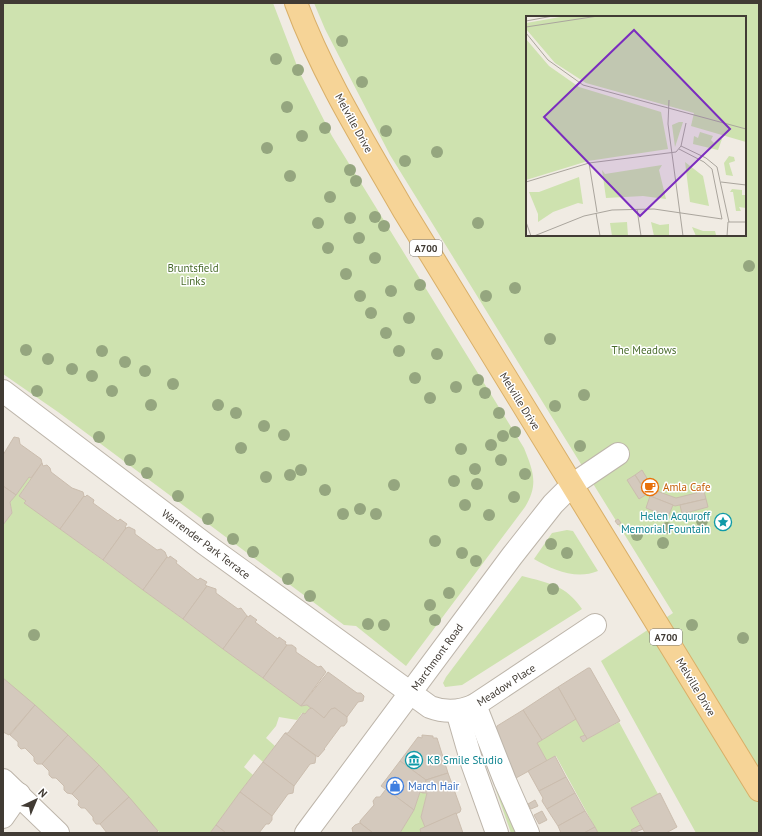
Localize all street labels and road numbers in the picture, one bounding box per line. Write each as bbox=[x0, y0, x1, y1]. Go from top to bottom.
street label: Melville Drive bbox=[332, 91, 376, 155]
road number: A700 bbox=[410, 240, 442, 256]
street label: Melville Drive bbox=[497, 370, 543, 433]
street label: Warrender Park Terrace bbox=[159, 506, 253, 582]
street label: Marchmont Road bbox=[408, 621, 466, 693]
road number: A700 bbox=[650, 629, 682, 645]
street label: Melville Drive bbox=[673, 655, 719, 719]
street label: Meadow Place bbox=[474, 661, 538, 709]

